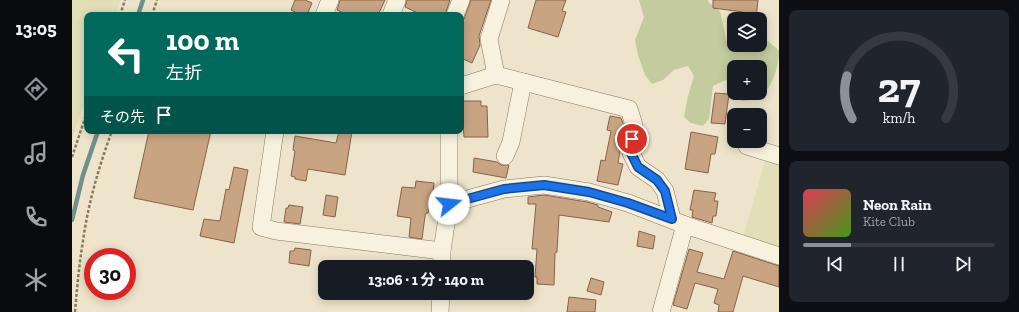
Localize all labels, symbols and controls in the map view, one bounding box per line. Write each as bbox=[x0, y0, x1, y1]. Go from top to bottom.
map controls bbox=[727, 12, 767, 148]
button: layers bbox=[727, 12, 767, 52]
text: 13:05 bbox=[15, 18, 57, 40]
text: 100 m bbox=[166, 24, 239, 57]
icon: left bbox=[100, 28, 152, 80]
button: + bbox=[727, 60, 767, 100]
text: 左折 bbox=[166, 62, 202, 84]
text: 27 bbox=[878, 62, 921, 112]
icon: directions bbox=[22, 75, 50, 103]
icon: arrive bbox=[153, 104, 175, 126]
text: その先 bbox=[100, 108, 145, 126]
button: − bbox=[727, 108, 767, 148]
text: km/h bbox=[883, 109, 915, 126]
pin bbox=[615, 122, 649, 156]
icon: arrive bbox=[621, 128, 643, 150]
icon: music bbox=[22, 139, 50, 167]
position arrow bbox=[428, 183, 470, 225]
text: Neon Rain bbox=[863, 196, 931, 214]
icon: phone bbox=[22, 203, 50, 231]
text: Kite Club bbox=[863, 214, 915, 229]
speed limit sign: 30 bbox=[84, 248, 136, 300]
icon: previous bbox=[824, 253, 846, 275]
icon: pause bbox=[888, 253, 910, 275]
icon: next bbox=[952, 253, 974, 275]
icon: climate bbox=[22, 266, 50, 294]
text: 13:06 · 1 分 · 140 m bbox=[368, 271, 484, 289]

